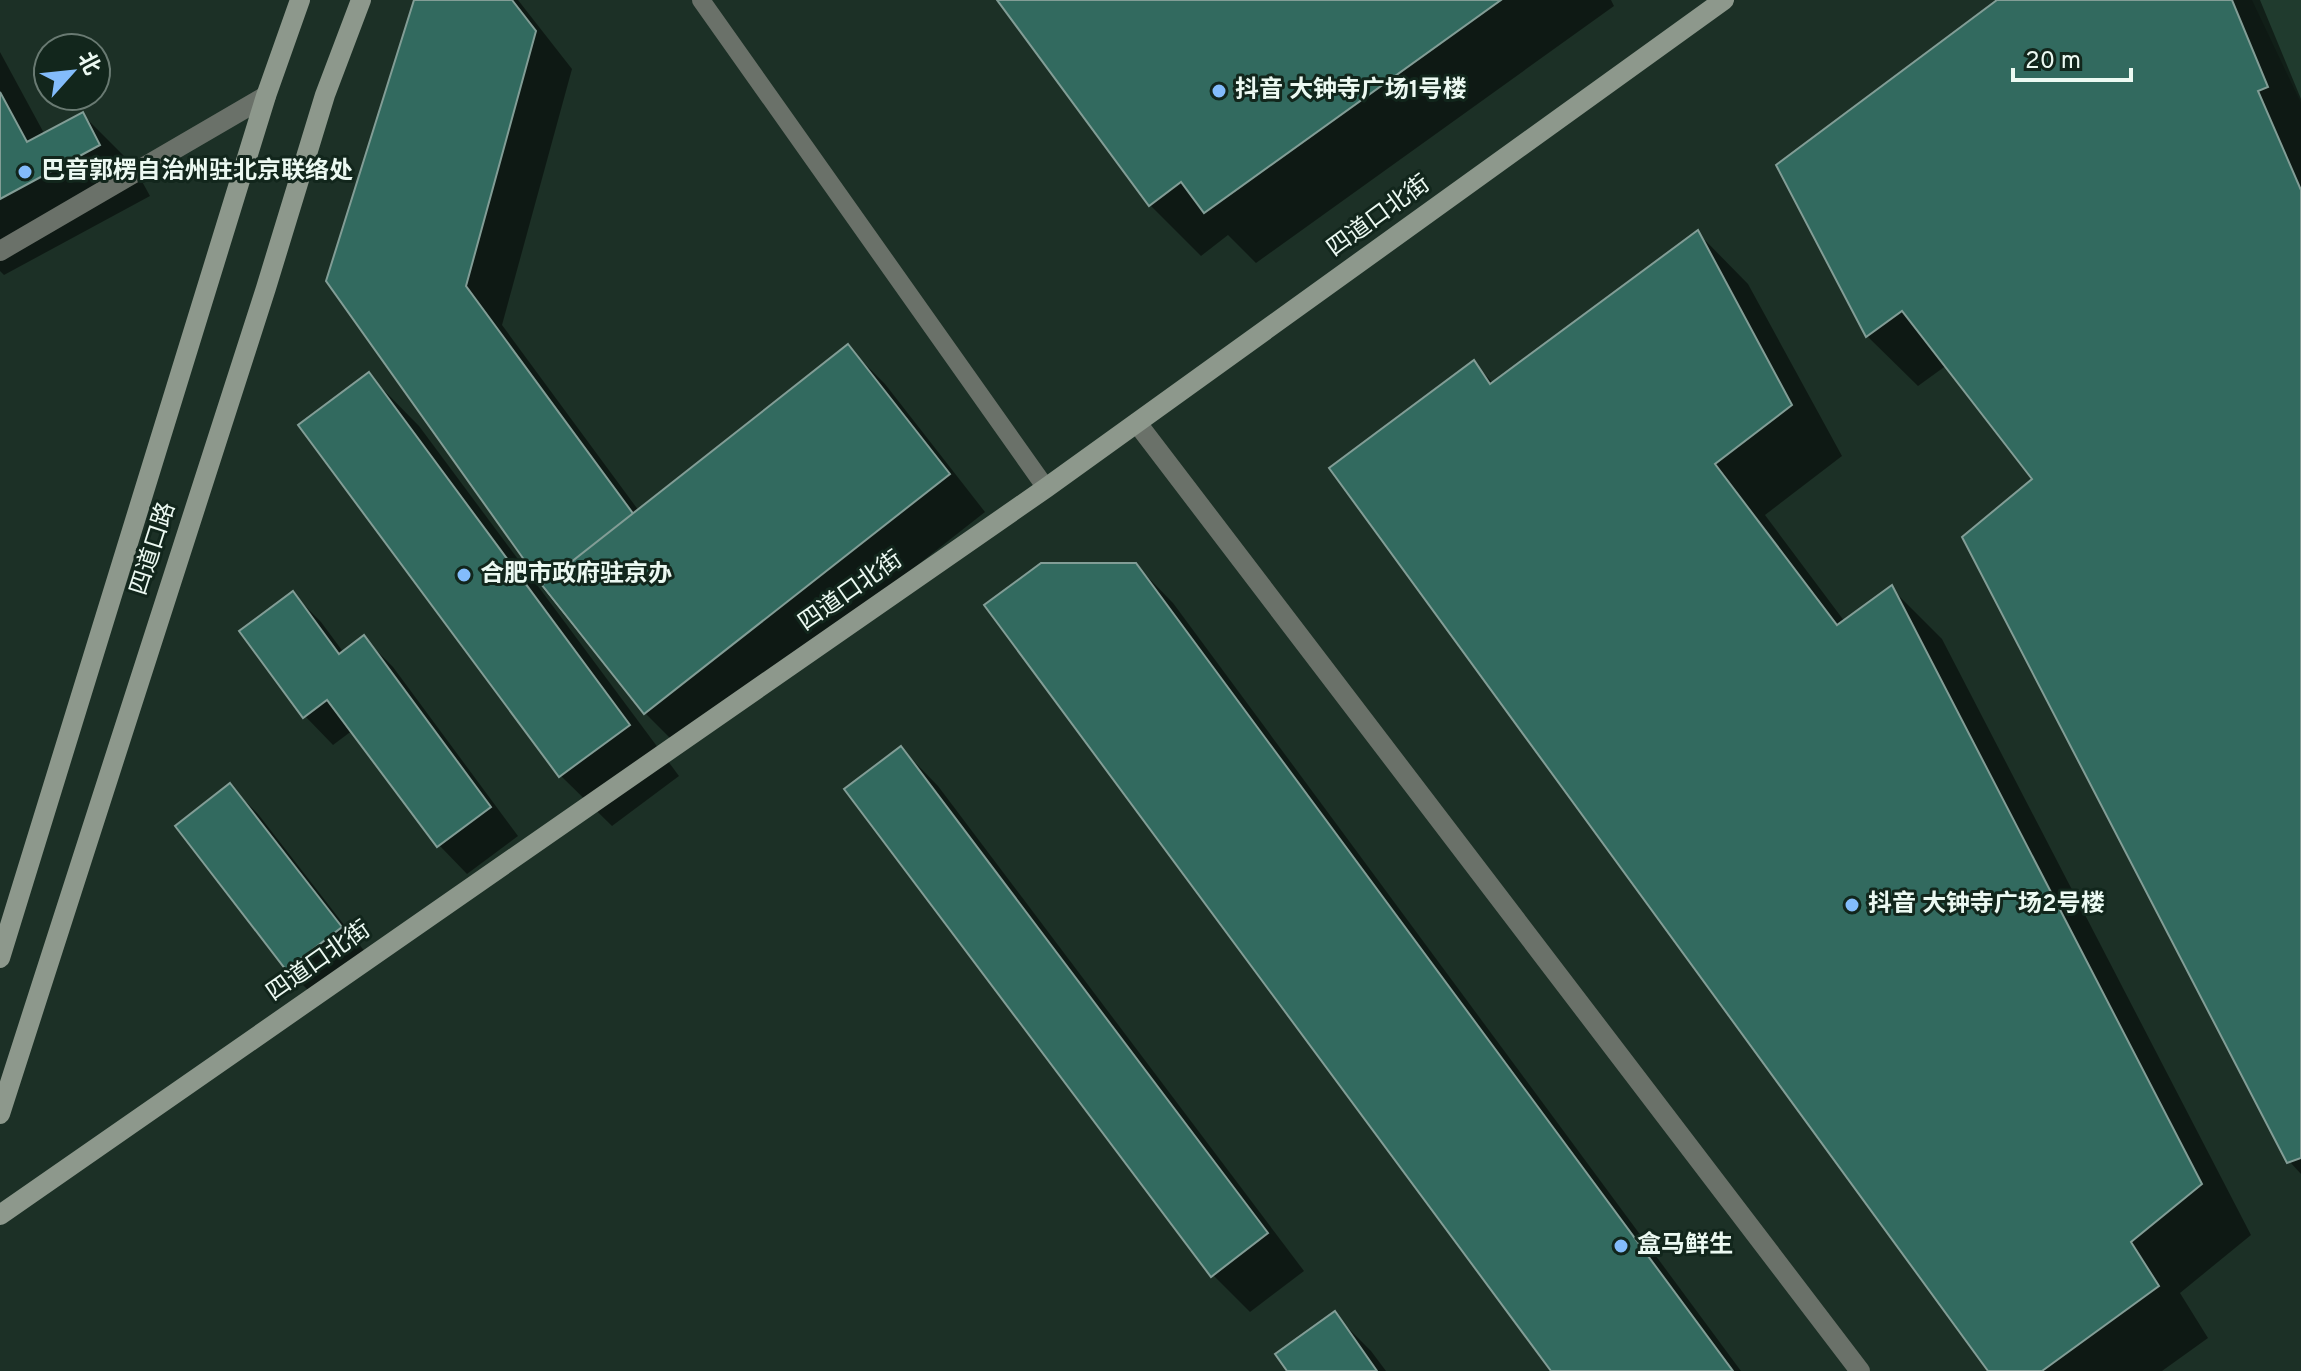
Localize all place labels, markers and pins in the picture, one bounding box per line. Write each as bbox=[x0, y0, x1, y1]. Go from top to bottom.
place label: 抖音 大钟寺广场1号楼 bbox=[1235, 76, 1467, 106]
marker: 抖音 大钟寺广场1号楼 bbox=[1210, 82, 1228, 100]
place label: 巴音郭楞自治州驻北京联络处 bbox=[41, 157, 353, 187]
marker: 巴音郭楞自治州驻北京联络处 bbox=[16, 163, 34, 181]
place label: 合肥市政府驻京办 bbox=[480, 560, 672, 590]
marker: 合肥市政府驻京办 bbox=[455, 566, 473, 584]
place label: 抖音 大钟寺广场2号楼 bbox=[1868, 890, 2105, 920]
marker: 抖音 大钟寺广场2号楼 bbox=[1843, 896, 1861, 914]
place label: 盒马鲜生 bbox=[1637, 1231, 1733, 1261]
marker: 盒马鲜生 bbox=[1612, 1237, 1630, 1255]

